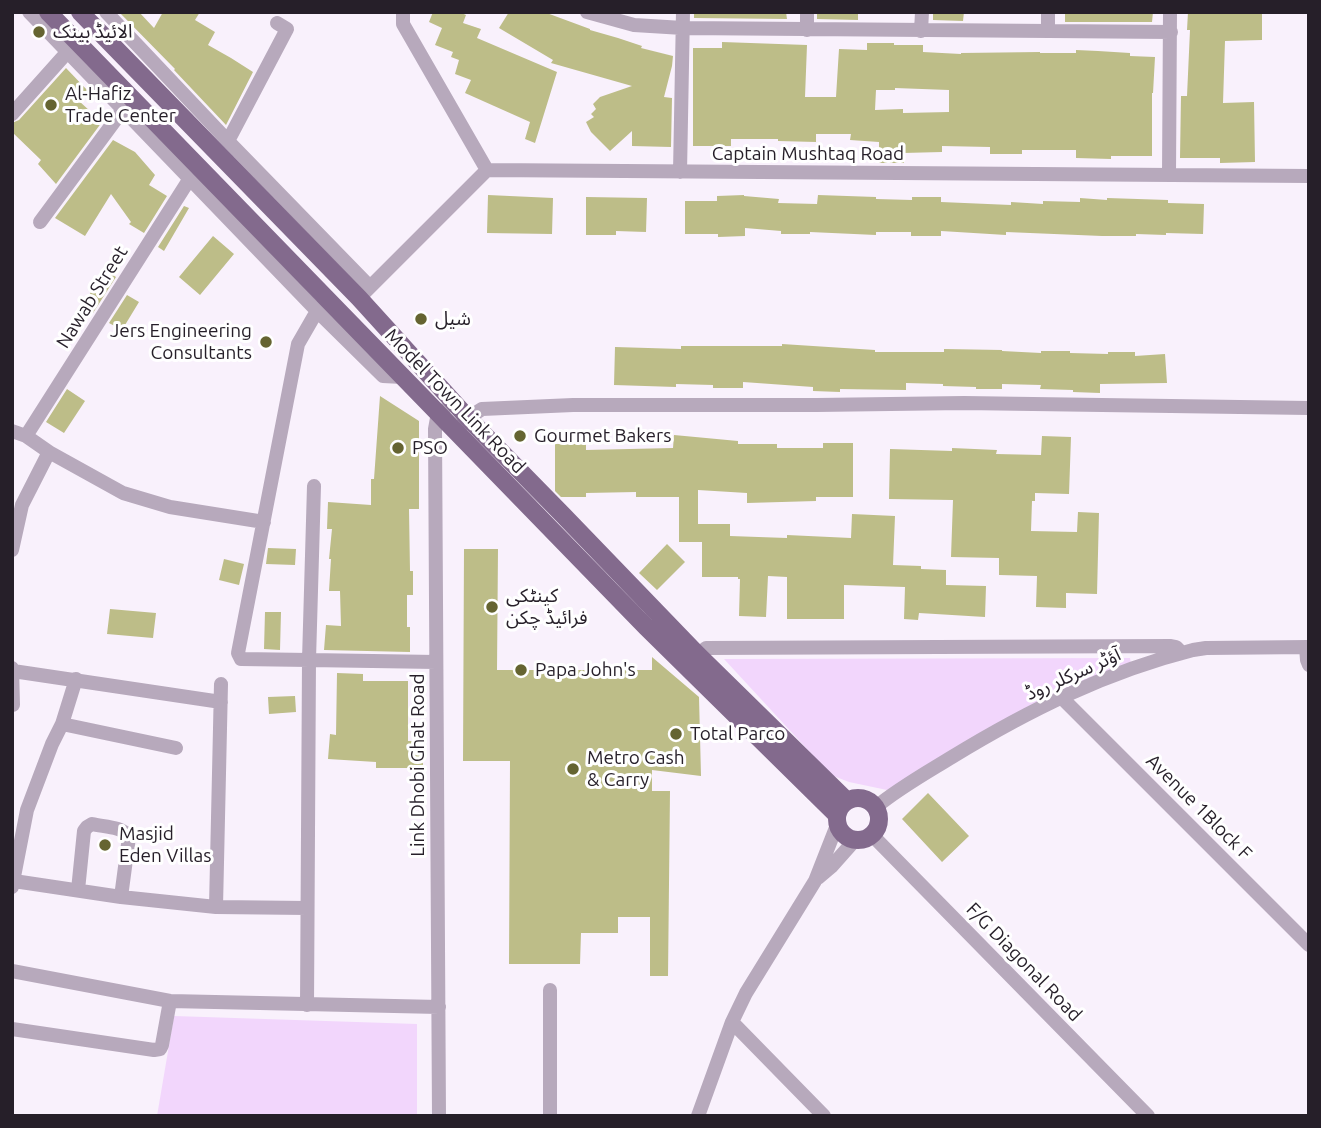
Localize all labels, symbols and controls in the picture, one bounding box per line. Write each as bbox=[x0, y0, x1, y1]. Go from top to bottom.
place label: الائیڈ بینک bbox=[53, 21, 132, 43]
marker: الائیڈ بینک bbox=[31, 24, 47, 40]
place label: Al-Hafiz Trade Center bbox=[65, 83, 176, 127]
marker: Al-Hafiz Trade Center bbox=[43, 97, 59, 113]
street label: Captain Mushtaq Road bbox=[712, 143, 904, 165]
street label: Nawab Street bbox=[52, 242, 132, 352]
place label: شیل bbox=[435, 308, 471, 330]
marker: شیل bbox=[413, 311, 429, 327]
place label: Jers Engineering Consultants bbox=[110, 320, 252, 364]
street label: Model Town Link Road bbox=[380, 324, 530, 478]
marker: Jers Engineering Consultants bbox=[258, 334, 274, 350]
place label: Gourmet Bakers bbox=[534, 425, 672, 447]
marker: Gourmet Bakers bbox=[512, 428, 528, 444]
place label: PSO bbox=[412, 437, 448, 459]
marker: PSO bbox=[390, 440, 406, 456]
place label: کینٹکی فرائیڈ چکن bbox=[506, 585, 587, 629]
marker: کینٹکی فرائیڈ چکن bbox=[484, 599, 500, 615]
street label: آؤٹر سرکلر روڈ bbox=[1022, 643, 1124, 705]
place label: Papa John's bbox=[535, 659, 636, 681]
marker: Papa John's bbox=[513, 662, 529, 678]
street label: Link Dhobi Ghat Road bbox=[407, 673, 429, 857]
place label: Total Parco bbox=[690, 723, 785, 745]
marker: Total Parco bbox=[668, 726, 684, 742]
place label: Metro Cash & Carry bbox=[587, 747, 685, 791]
street label: Avenue 1Block F bbox=[1141, 749, 1257, 865]
marker: Metro Cash & Carry bbox=[565, 761, 581, 777]
place label: Masjid Eden Villas bbox=[119, 823, 212, 867]
marker: Masjid Eden Villas bbox=[97, 837, 113, 853]
street label: F/G Diagonal Road bbox=[962, 898, 1086, 1026]

